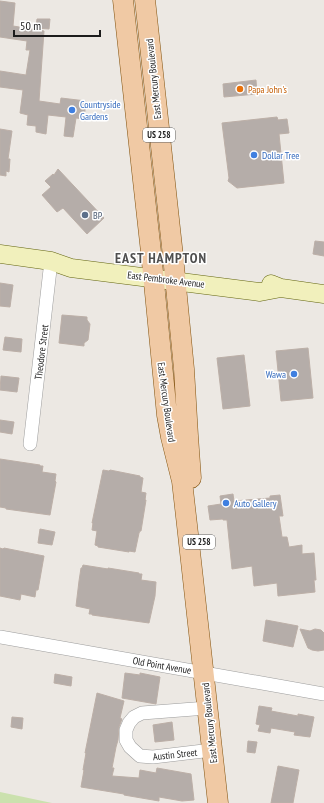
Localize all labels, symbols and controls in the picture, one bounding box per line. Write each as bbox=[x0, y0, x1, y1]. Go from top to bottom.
scale bar bbox=[14, 12, 100, 38]
text: 50 m bbox=[20, 18, 41, 33]
street label: East Mercury Boulevard bbox=[143, 38, 164, 120]
place label: Papa John's bbox=[248, 83, 288, 96]
marker: Papa John's bbox=[235, 84, 245, 94]
place label: Countryside Gardens bbox=[80, 98, 121, 123]
marker: Countryside Gardens bbox=[67, 105, 77, 115]
road number: US 258 bbox=[143, 128, 175, 142]
place label: Dollar Tree bbox=[262, 149, 299, 162]
marker: Dollar Tree bbox=[249, 150, 259, 160]
place label: BP bbox=[93, 209, 103, 222]
marker: BP bbox=[80, 210, 90, 220]
district label: EAST HAMPTON bbox=[115, 249, 207, 267]
street label: East Pembroke Avenue bbox=[127, 268, 205, 291]
street label: Theodore Street bbox=[32, 323, 51, 380]
street label: East Mercury Boulevard bbox=[154, 361, 179, 443]
place label: Wawa bbox=[266, 368, 286, 381]
marker: Wawa bbox=[289, 369, 299, 379]
place label: Auto Gallery bbox=[234, 497, 277, 510]
marker: Auto Gallery bbox=[221, 498, 231, 508]
road number: US 258 bbox=[183, 535, 215, 549]
street label: Old Point Avenue bbox=[132, 654, 192, 677]
street label: East Mercury Boulevard bbox=[199, 682, 220, 764]
street label: Austin Street bbox=[152, 746, 198, 763]

